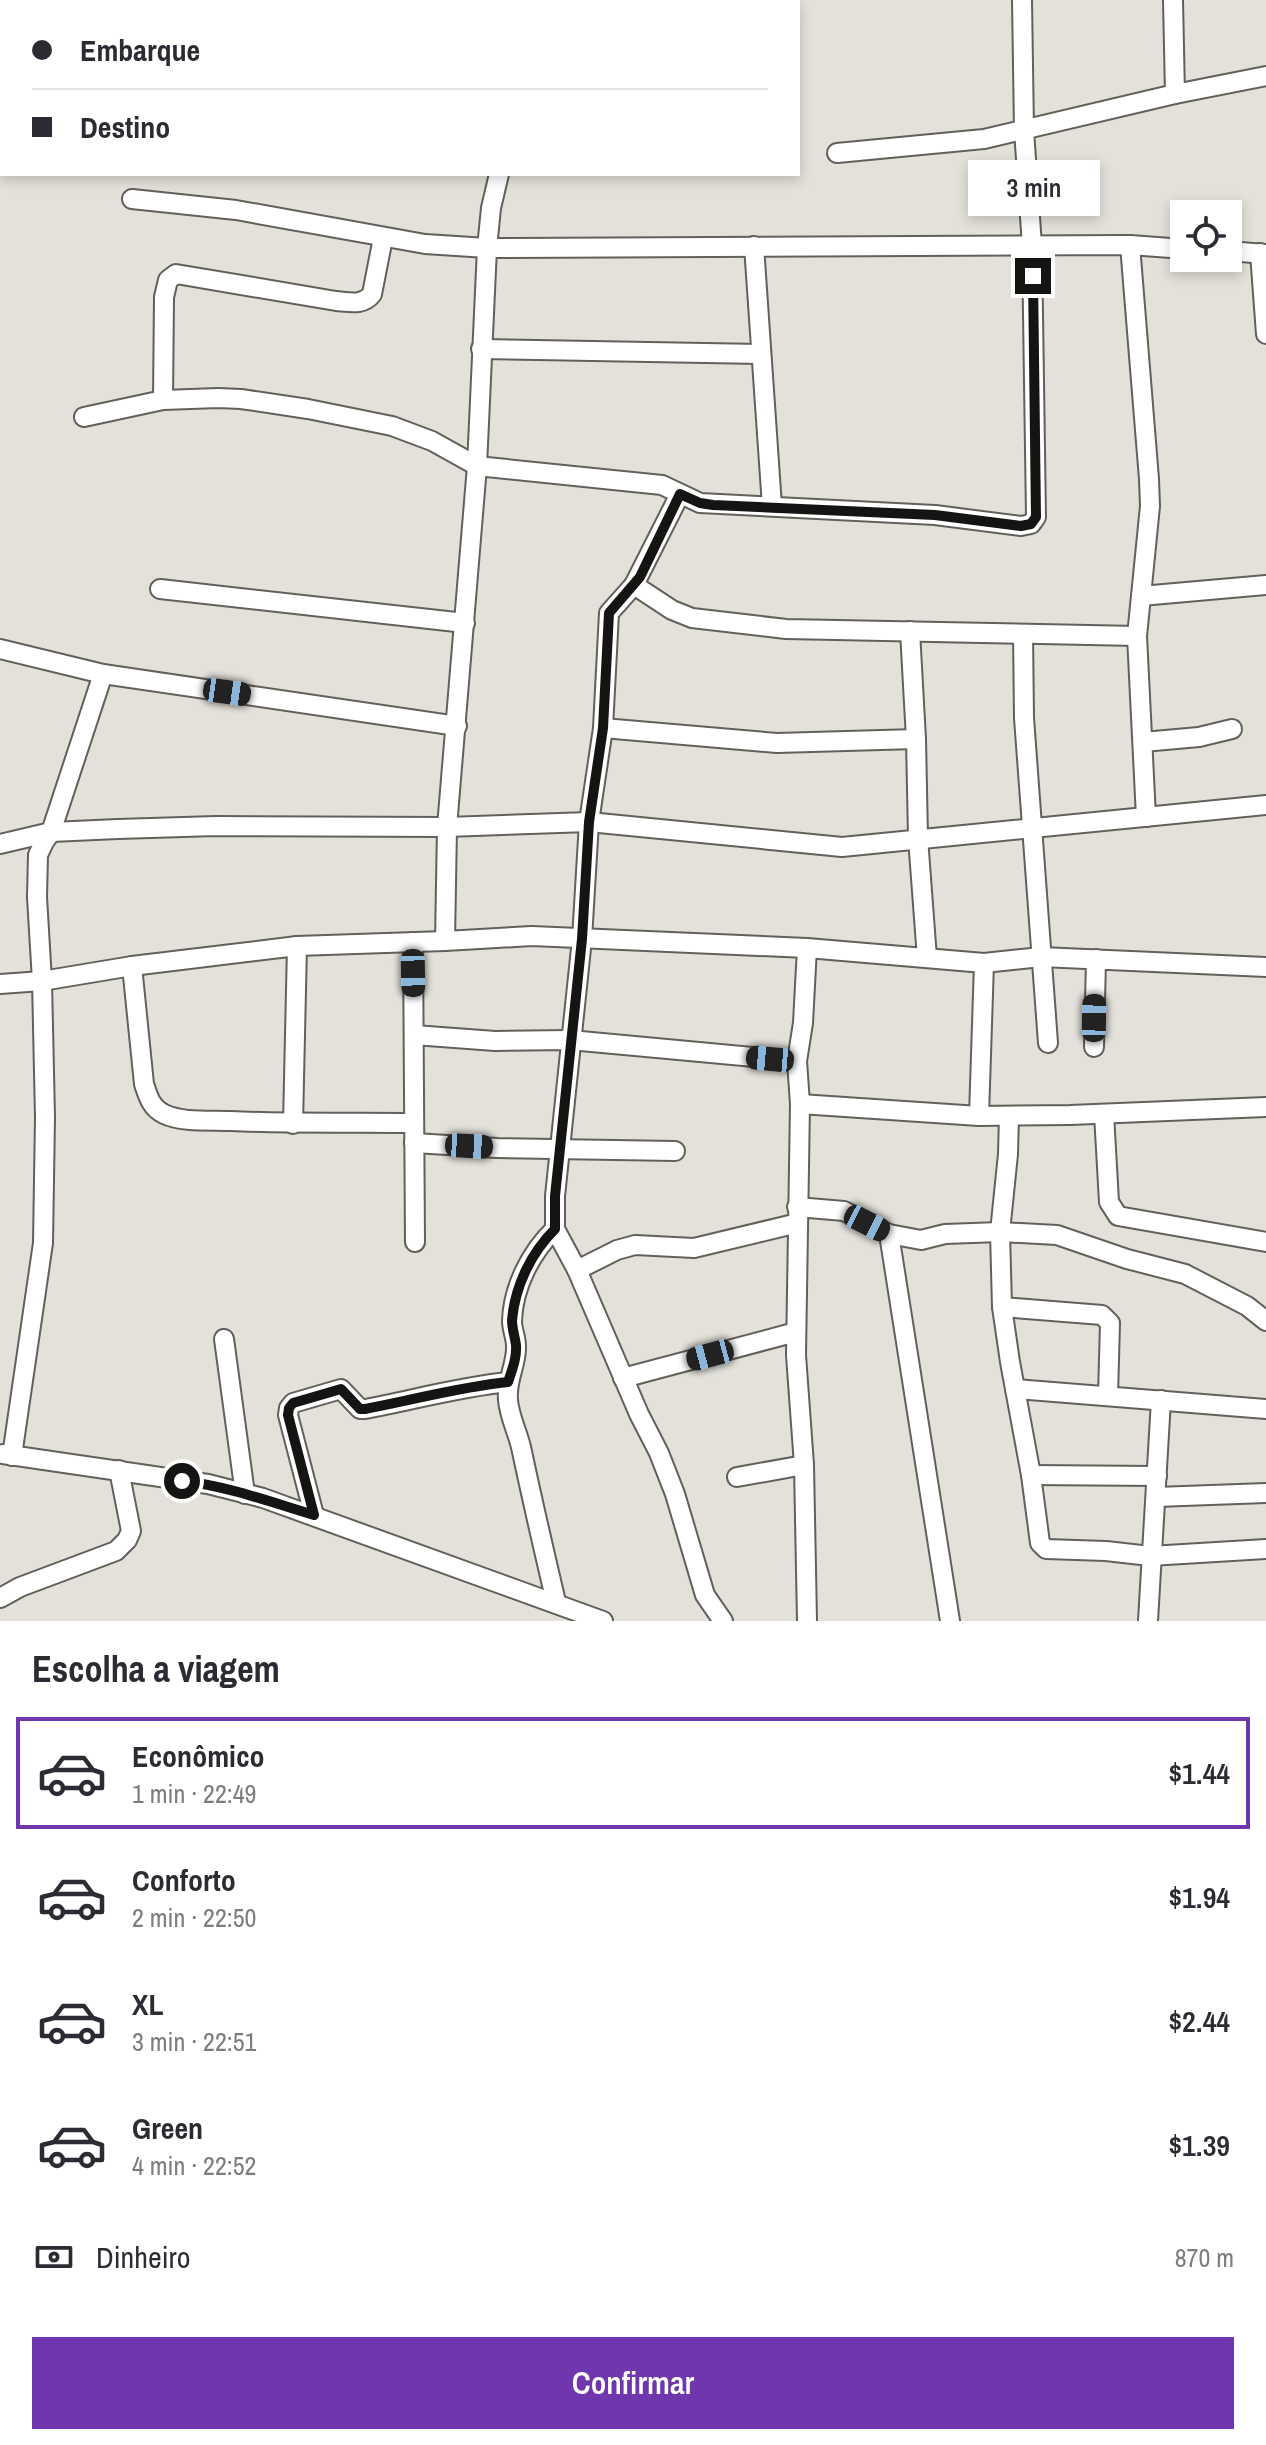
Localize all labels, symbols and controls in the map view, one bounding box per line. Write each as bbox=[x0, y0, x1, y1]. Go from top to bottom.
text: Embarque bbox=[80, 30, 200, 70]
text: Destino bbox=[80, 107, 170, 147]
callout: 3 min bbox=[967, 160, 1099, 216]
text: 3 min bbox=[1007, 170, 1061, 205]
map controls bbox=[1170, 200, 1242, 272]
button: locate bbox=[1170, 200, 1242, 272]
route end bbox=[1015, 258, 1051, 294]
car bbox=[202, 677, 252, 707]
car bbox=[401, 949, 425, 997]
car bbox=[1082, 994, 1106, 1042]
car bbox=[745, 1045, 795, 1073]
car bbox=[444, 1133, 494, 1159]
car bbox=[840, 1201, 894, 1245]
car bbox=[684, 1337, 736, 1373]
route start bbox=[164, 1463, 200, 1499]
text: Escolha a viagem bbox=[32, 1645, 280, 1693]
text: Econômico bbox=[132, 1736, 265, 1776]
icon: car bbox=[36, 1737, 108, 1809]
text: $1.44 bbox=[1168, 1753, 1230, 1793]
text: 1 min · 22:49 bbox=[132, 1776, 256, 1811]
text: Conforto bbox=[132, 1860, 236, 1900]
icon: car bbox=[36, 1861, 108, 1933]
text: $1.94 bbox=[1168, 1877, 1230, 1917]
text: 2 min · 22:50 bbox=[132, 1900, 256, 1935]
text: XL bbox=[132, 1984, 163, 2024]
icon: car bbox=[36, 1985, 108, 2057]
text: $2.44 bbox=[1168, 2001, 1230, 2041]
text: 3 min · 22:51 bbox=[132, 2024, 256, 2059]
text: Green bbox=[132, 2108, 203, 2148]
icon: car bbox=[36, 2109, 108, 2181]
text: $1.39 bbox=[1168, 2125, 1230, 2165]
text: 4 min · 22:52 bbox=[132, 2148, 256, 2183]
icon: cash bbox=[32, 2235, 76, 2279]
text: Dinheiro bbox=[96, 2237, 190, 2277]
text: 870 m bbox=[1175, 2240, 1234, 2275]
button: Confirmar bbox=[32, 2337, 1234, 2429]

